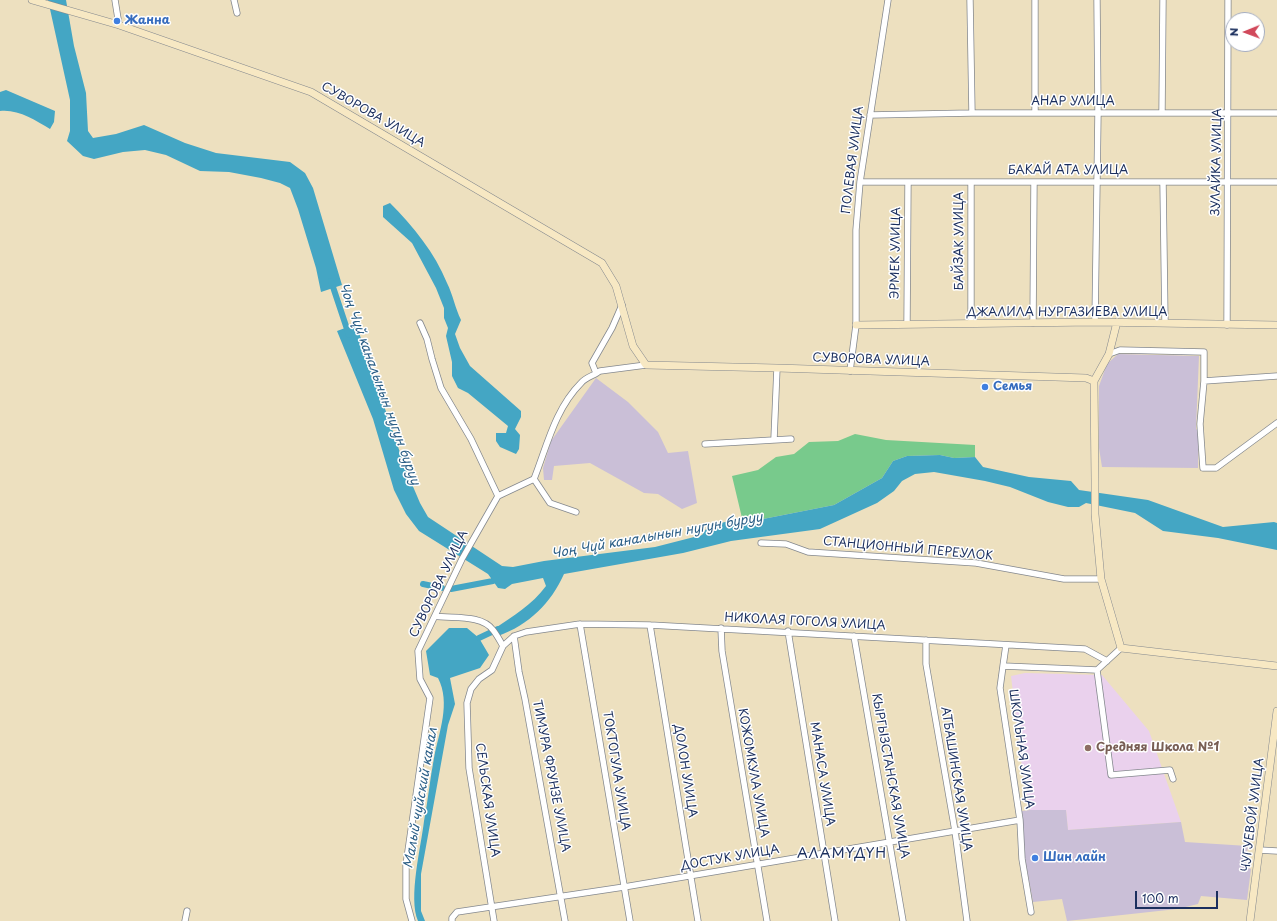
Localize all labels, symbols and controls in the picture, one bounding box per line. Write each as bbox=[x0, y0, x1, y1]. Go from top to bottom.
north arrow bbox=[1225, 12, 1265, 52]
place label: Жанна bbox=[125, 14, 170, 28]
marker: Жанна bbox=[112, 16, 122, 26]
text: N bbox=[1225, 28, 1242, 37]
street label: СУВОРОВА УЛИЦА bbox=[319, 79, 427, 151]
street label: АНАР УЛИЦА bbox=[1031, 95, 1115, 109]
street label: ПОЛЕВАЯ УЛИЦА bbox=[839, 105, 867, 215]
street label: ЗУЛАЙКА УЛИЦА bbox=[1209, 108, 1225, 216]
street label: БАКАЙ АТА УЛИЦА bbox=[1008, 164, 1128, 178]
street label: БАЙЗАК УЛИЦА bbox=[953, 192, 967, 290]
street label: ЭРМЕК УЛИЦА bbox=[888, 207, 904, 299]
water label: Чоң Чүй каналынын нугун буруу bbox=[335, 281, 423, 487]
street label: ДЖАЛИЛА НУРГАЗИЕВА УЛИЦА bbox=[967, 306, 1167, 320]
street label: СУВОРОВА УЛИЦА bbox=[812, 351, 930, 369]
place label: Семья bbox=[993, 380, 1032, 394]
marker: Семья bbox=[980, 382, 990, 392]
water label: Чоң Чүй каналынын нугун буруу bbox=[550, 510, 764, 562]
street label: СУВОРОВА УЛИЦА bbox=[407, 528, 471, 640]
street label: СТАНЦИОННЫЙ ПЕРЕУЛОК bbox=[823, 534, 993, 564]
street label: НИКОЛАЯ ГОГОЛЯ УЛИЦА bbox=[724, 611, 886, 633]
street label: ШКОЛЬНАЯ УЛИЦА bbox=[1005, 688, 1037, 810]
street label: КЫРГЫЗСТАНСКАЯ УЛИЦА bbox=[868, 692, 912, 860]
street label: ТИМУРА ФРУНЗЕ УЛИЦА bbox=[529, 699, 573, 853]
street label: АТБАШИНСКАЯ УЛИЦА bbox=[937, 706, 975, 852]
street label: КОЖОМКУЛА УЛИЦА bbox=[735, 707, 771, 839]
street label: ТОКТОГУЛА УЛИЦА bbox=[599, 710, 633, 832]
street label: МАНАСА УЛИЦА bbox=[807, 721, 837, 827]
street label: ДОЛОН УЛИЦА bbox=[671, 723, 699, 819]
water label: Малый чуйский канал bbox=[401, 726, 441, 870]
place label: Средняя Школа №1 bbox=[1096, 741, 1219, 755]
street label: СЕЛЬСКАЯ УЛИЦА bbox=[472, 742, 502, 858]
marker: Средняя Школа №1 bbox=[1083, 743, 1093, 753]
street label: ЧУГУЕВОЙ УЛИЦА bbox=[1239, 757, 1267, 873]
street label: ДОСТУК УЛИЦА bbox=[680, 842, 780, 874]
district label: АЛАМҮДҮН bbox=[797, 846, 887, 862]
place label: Шин лайн bbox=[1043, 851, 1106, 865]
marker: Шин лайн bbox=[1030, 853, 1040, 863]
scale bar bbox=[1137, 883, 1220, 909]
text: 100 m bbox=[1142, 889, 1179, 907]

